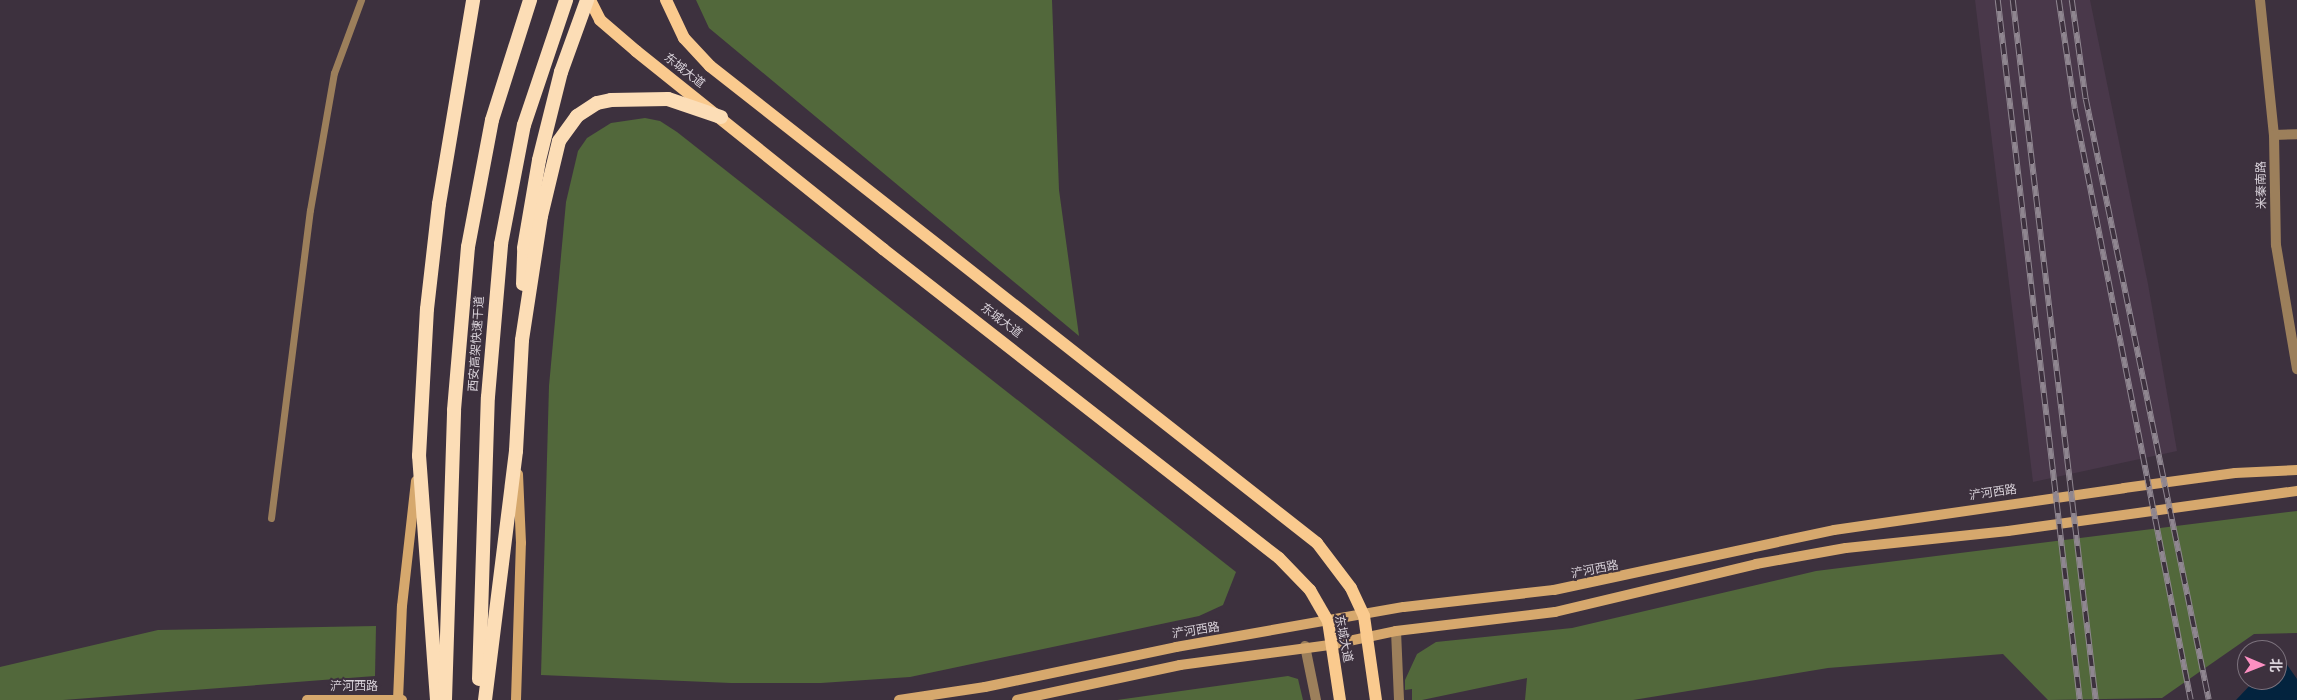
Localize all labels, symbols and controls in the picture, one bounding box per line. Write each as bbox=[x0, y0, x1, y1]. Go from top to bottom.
street label: 东城大道 bbox=[661, 51, 707, 91]
street label: 米秦南路 bbox=[2254, 161, 2270, 209]
street label: 西安高架快速干道 bbox=[466, 296, 488, 392]
street label: 东城大道 bbox=[977, 301, 1025, 341]
street label: 浐河西路 bbox=[1968, 483, 2018, 503]
street label: 浐河西路 bbox=[1570, 558, 1620, 582]
street label: 东城大道 bbox=[1331, 614, 1355, 664]
street label: 浐河西路 bbox=[1171, 620, 1221, 642]
north arrow bbox=[2237, 640, 2287, 690]
text: 北 bbox=[2267, 658, 2285, 672]
street label: 浐河西路 bbox=[330, 680, 378, 694]

